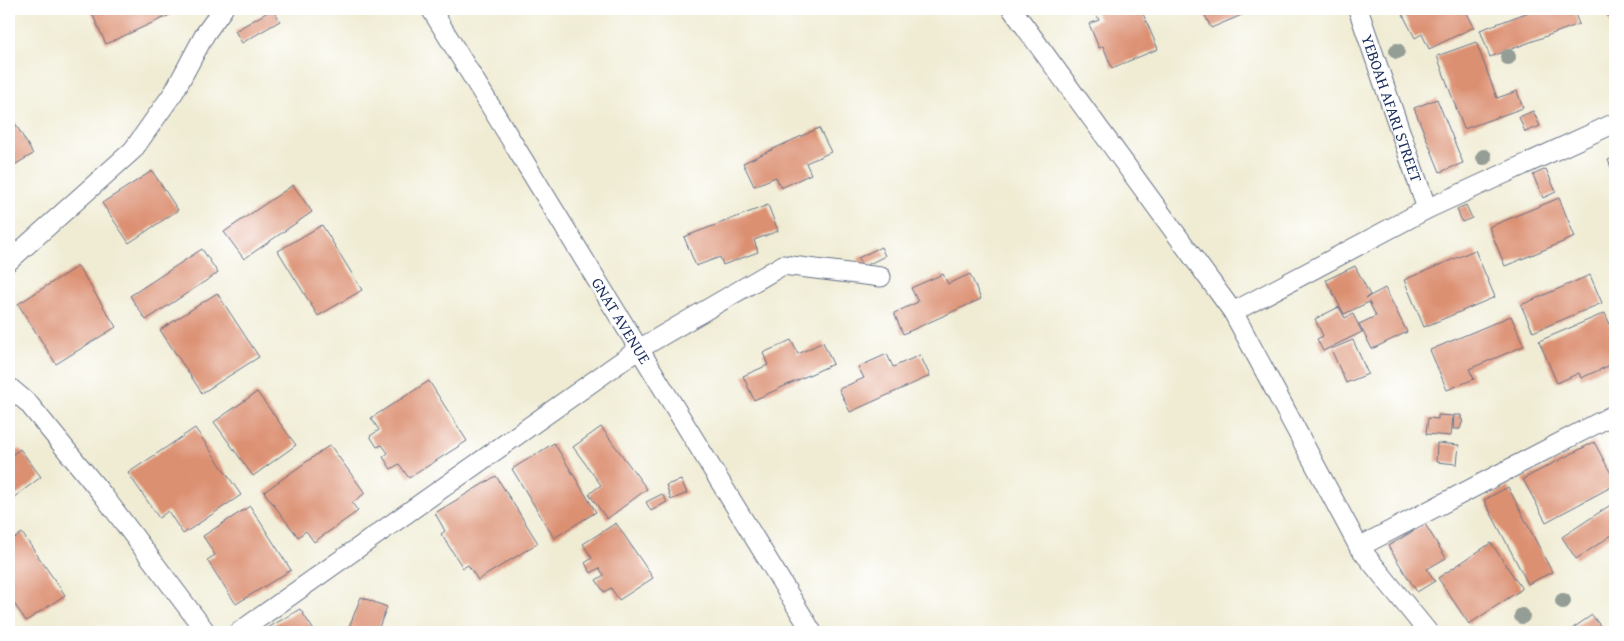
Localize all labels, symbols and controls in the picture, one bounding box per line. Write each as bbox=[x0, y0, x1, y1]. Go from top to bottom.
street label: YEBOAH AFARI STREET bbox=[1356, 31, 1429, 185]
street label: GNAT AVENUE bbox=[586, 273, 657, 368]

